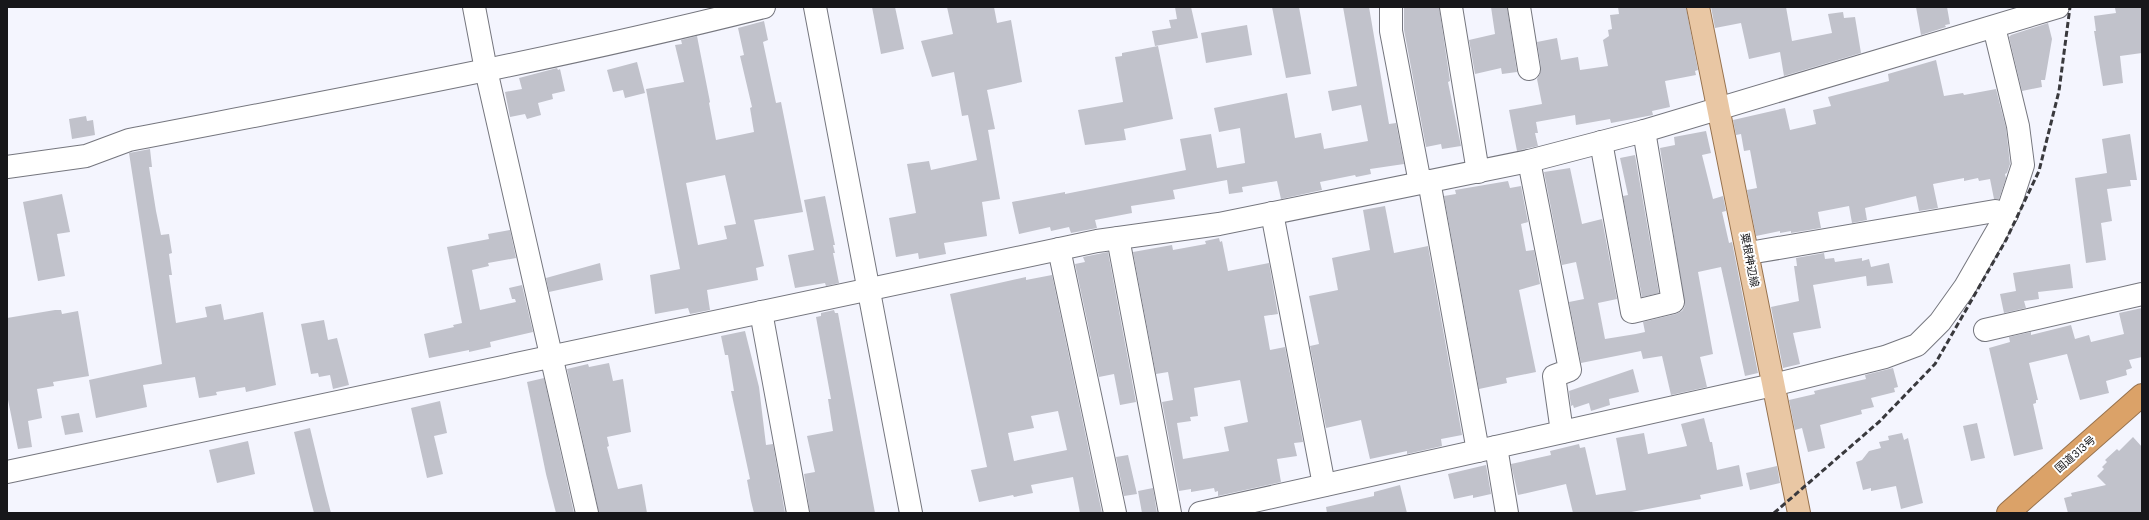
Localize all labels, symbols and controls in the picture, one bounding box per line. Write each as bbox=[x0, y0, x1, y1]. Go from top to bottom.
street label: 粟根神辺線 bbox=[1738, 232, 1762, 288]
street label: 国道313号 bbox=[2052, 433, 2098, 475]

